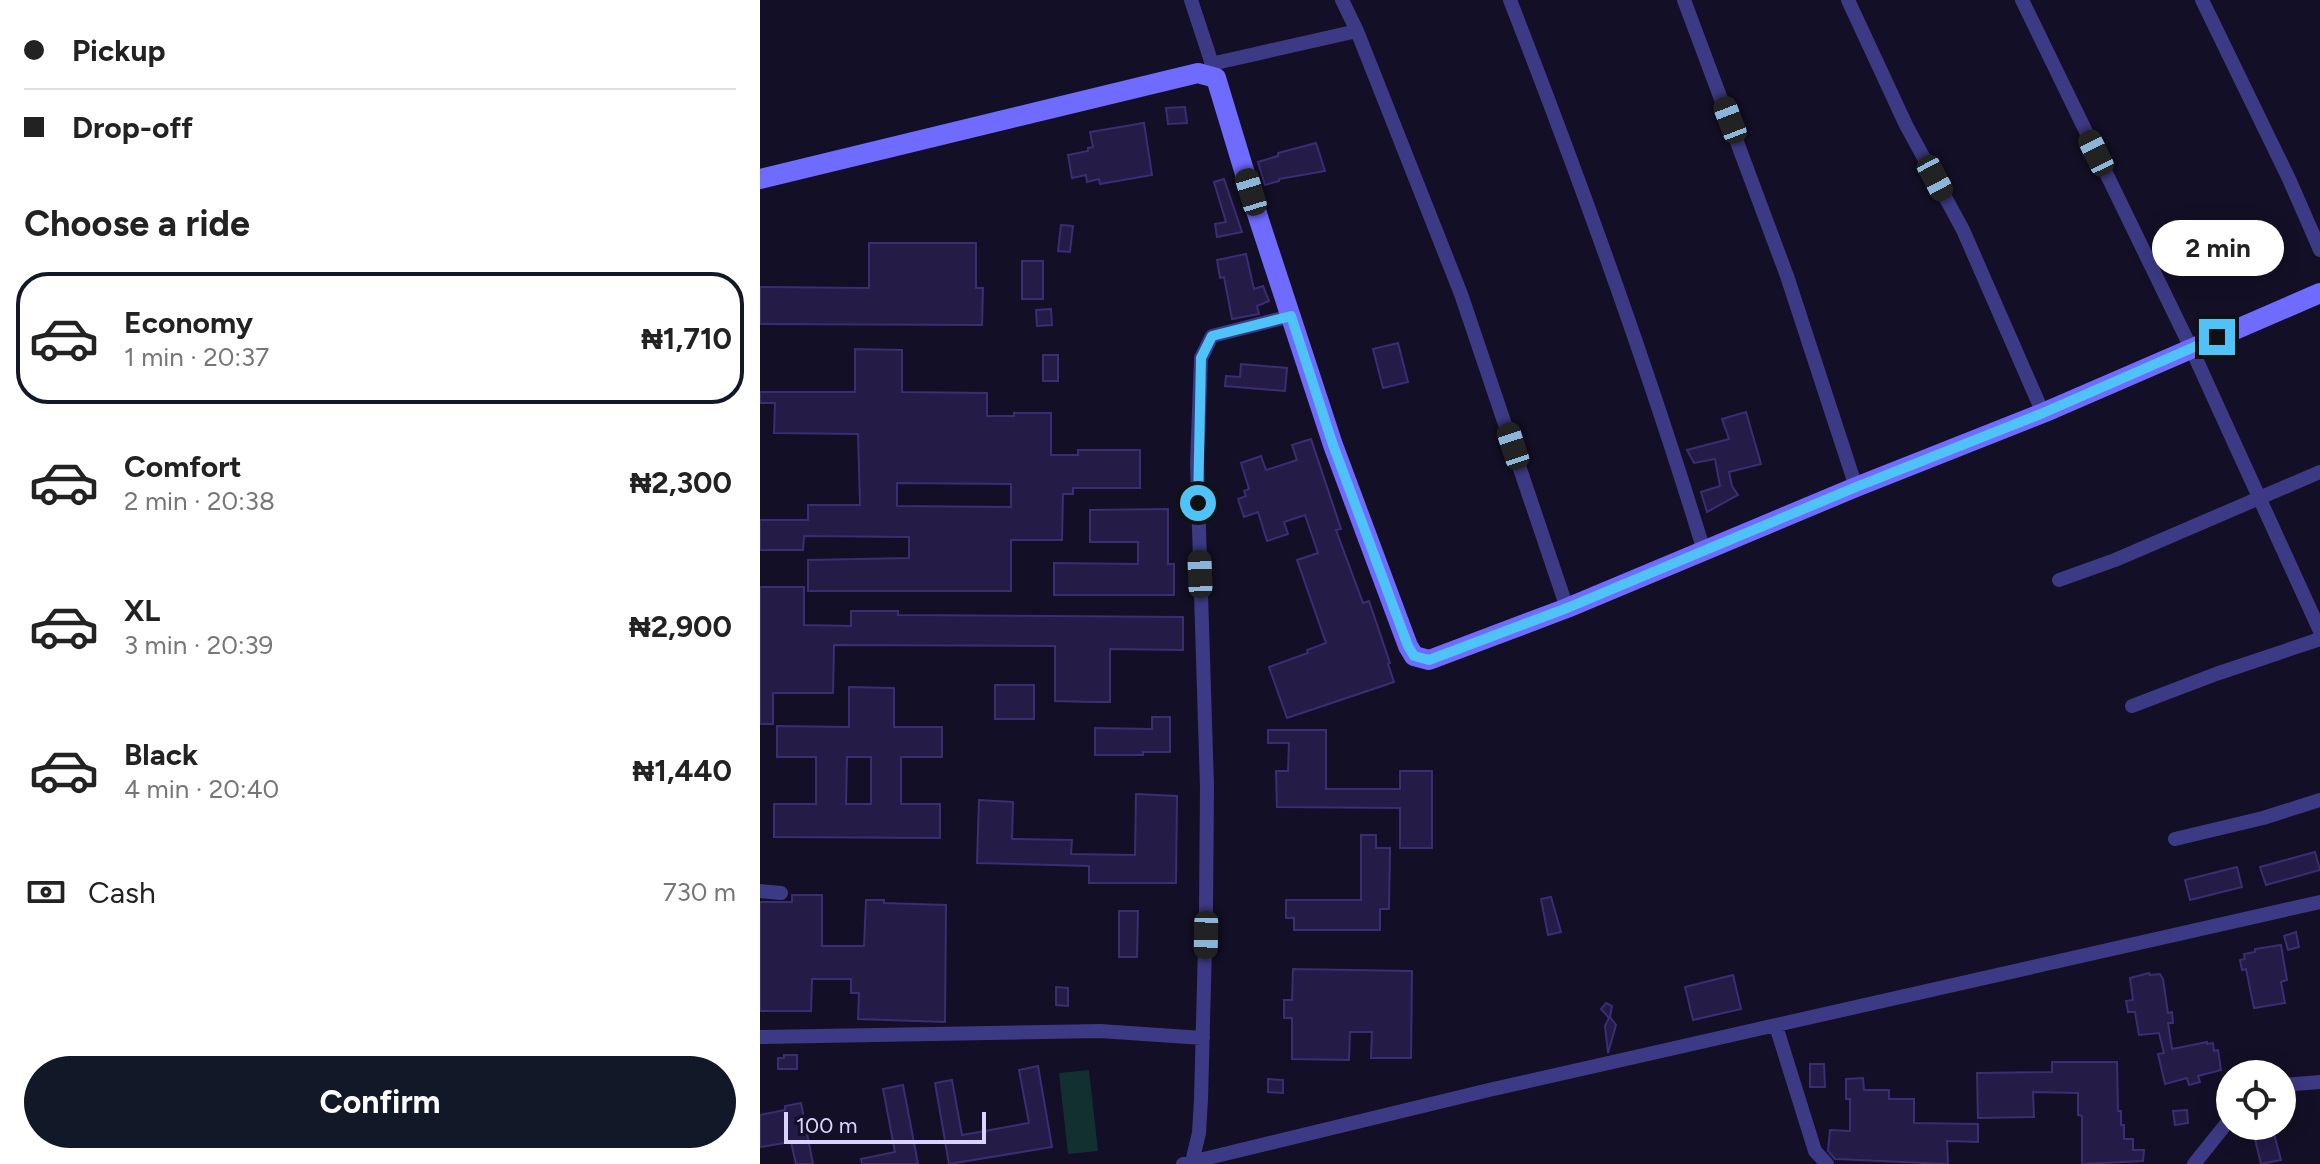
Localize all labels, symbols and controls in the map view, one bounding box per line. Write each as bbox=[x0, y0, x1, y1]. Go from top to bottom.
text: Pickup bbox=[72, 32, 166, 69]
car bbox=[1710, 93, 1750, 147]
text: Drop-off bbox=[72, 109, 193, 146]
car bbox=[2075, 126, 2117, 180]
car bbox=[1913, 151, 1957, 205]
car bbox=[1233, 166, 1269, 218]
text: Choose a ride bbox=[24, 202, 250, 245]
callout: 2 min bbox=[2151, 221, 2283, 277]
text: 2 min bbox=[2185, 232, 2251, 264]
icon: car bbox=[28, 302, 100, 374]
text: Economy bbox=[124, 304, 253, 341]
route end bbox=[2199, 319, 2235, 355]
text: ₦1,710 bbox=[641, 320, 732, 357]
text: 1 min · 20:37 bbox=[124, 341, 269, 373]
car bbox=[1494, 419, 1532, 473]
icon: car bbox=[28, 446, 100, 518]
text: Comfort bbox=[124, 448, 242, 485]
text: ₦2,300 bbox=[630, 464, 732, 501]
text: 2 min · 20:38 bbox=[124, 485, 275, 517]
route start bbox=[1180, 485, 1216, 521]
car bbox=[1187, 550, 1213, 598]
icon: car bbox=[28, 590, 100, 662]
text: XL bbox=[124, 592, 160, 629]
text: ₦2,900 bbox=[629, 608, 732, 645]
text: 3 min · 20:39 bbox=[124, 629, 273, 661]
icon: car bbox=[28, 734, 100, 806]
text: Black bbox=[124, 736, 198, 773]
text: ₦1,440 bbox=[633, 752, 732, 789]
text: 4 min · 20:40 bbox=[124, 773, 279, 805]
icon: cash bbox=[24, 870, 68, 914]
text: Cash bbox=[88, 874, 156, 911]
text: 730 m bbox=[663, 876, 736, 908]
car bbox=[1194, 911, 1218, 959]
button: Confirm bbox=[24, 1056, 736, 1148]
map controls bbox=[2216, 1060, 2296, 1140]
button: locate bbox=[2216, 1060, 2296, 1140]
scale bar bbox=[784, 1108, 986, 1144]
text: 100 m bbox=[796, 1112, 857, 1139]

